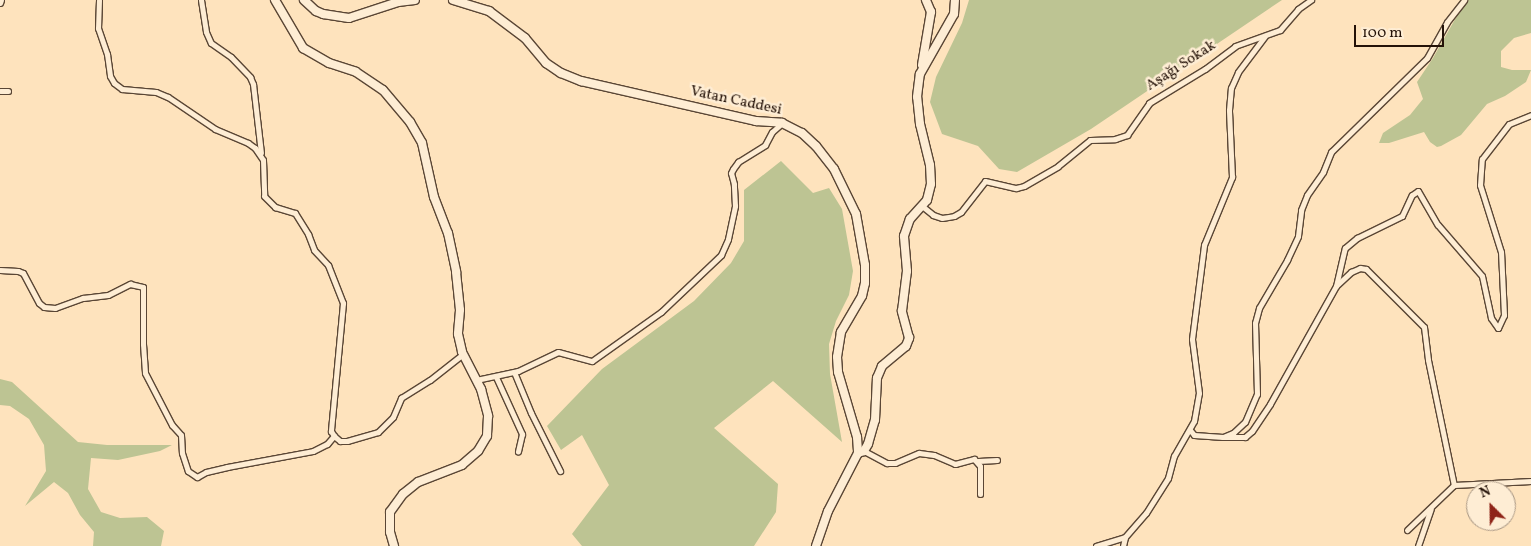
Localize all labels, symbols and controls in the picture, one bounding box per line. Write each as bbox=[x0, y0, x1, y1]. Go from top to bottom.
scale bar bbox=[1356, 15, 1446, 47]
text: 100 m bbox=[1362, 23, 1402, 44]
street label: Aşağı Sokak bbox=[1143, 37, 1219, 95]
street label: Vatan Caddesi bbox=[689, 83, 783, 119]
north arrow bbox=[1466, 481, 1516, 531]
text: N bbox=[1477, 482, 1494, 503]

